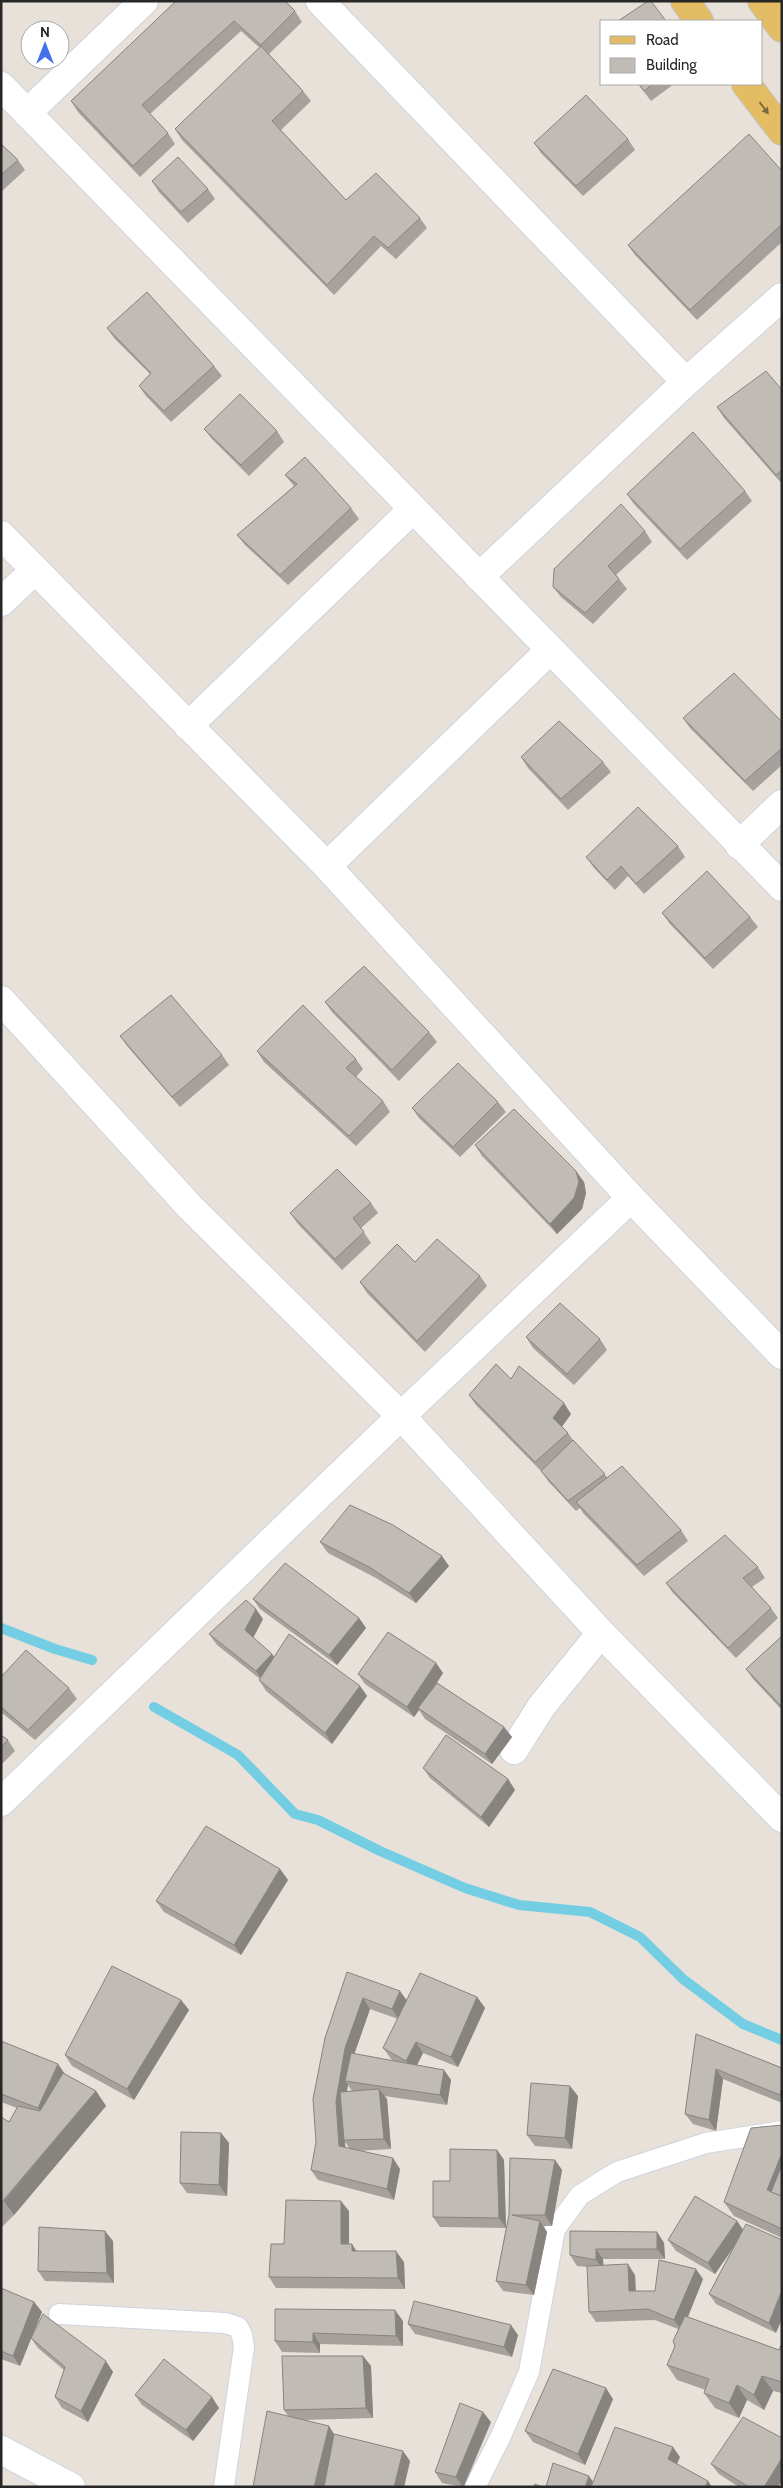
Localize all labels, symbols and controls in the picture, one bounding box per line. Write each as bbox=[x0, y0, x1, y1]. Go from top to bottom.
north arrow bbox=[20, 20, 70, 70]
legend bbox=[600, 20, 763, 85]
text: N bbox=[40, 23, 50, 41]
text: Road bbox=[646, 31, 679, 49]
text: Building bbox=[646, 56, 697, 74]
one-way arrow bbox=[759, 101, 769, 115]

